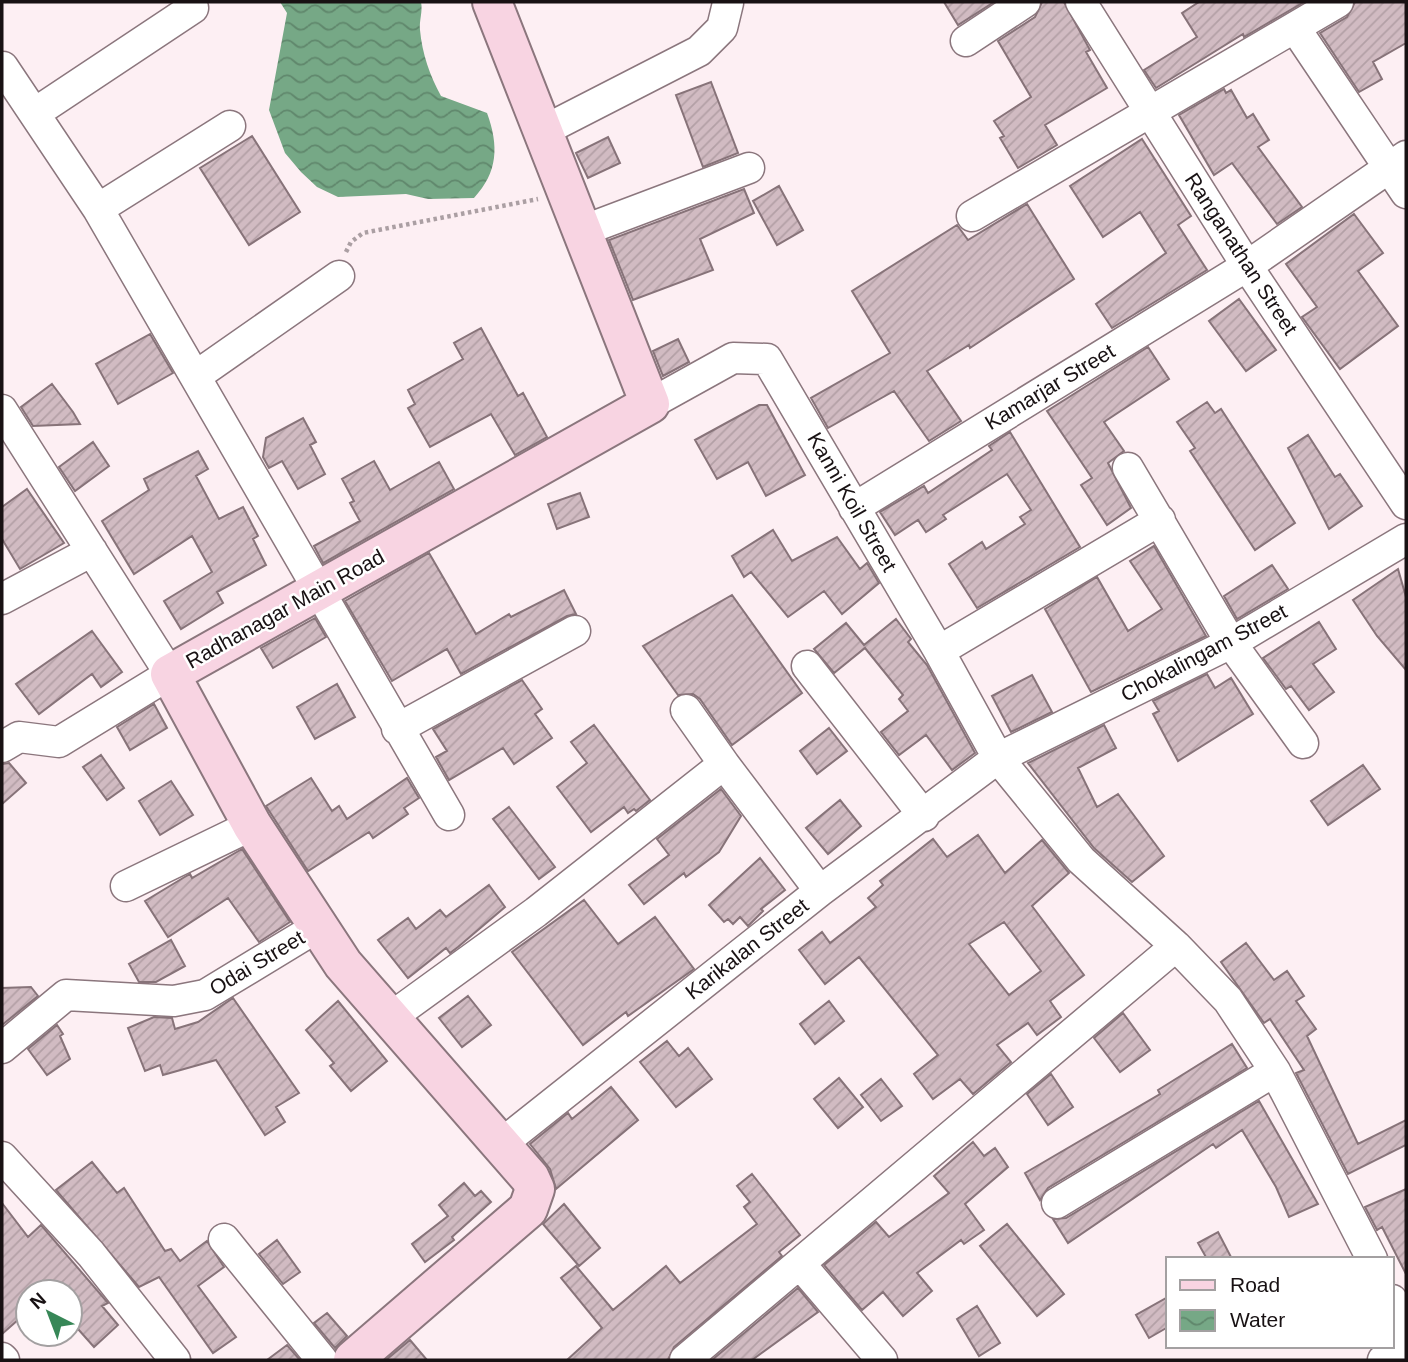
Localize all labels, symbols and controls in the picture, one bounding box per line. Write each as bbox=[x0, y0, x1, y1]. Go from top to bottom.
street label: Ranganathan Street bbox=[1181, 169, 1302, 339]
street label: Kamarjar Street bbox=[981, 339, 1119, 434]
street label: Kanni Koil Street bbox=[803, 428, 902, 575]
street label: Radhanagar Main Road bbox=[182, 544, 388, 673]
street label: Chokalingam Street bbox=[1117, 599, 1291, 706]
street label: Karikalan Street bbox=[681, 893, 813, 1004]
street label: Odai Street bbox=[205, 925, 308, 1000]
legend bbox=[1166, 1257, 1394, 1348]
text: Road bbox=[1230, 1273, 1280, 1296]
north arrow bbox=[14, 1278, 84, 1348]
text: N bbox=[26, 1288, 50, 1313]
text: Water bbox=[1230, 1308, 1285, 1331]

